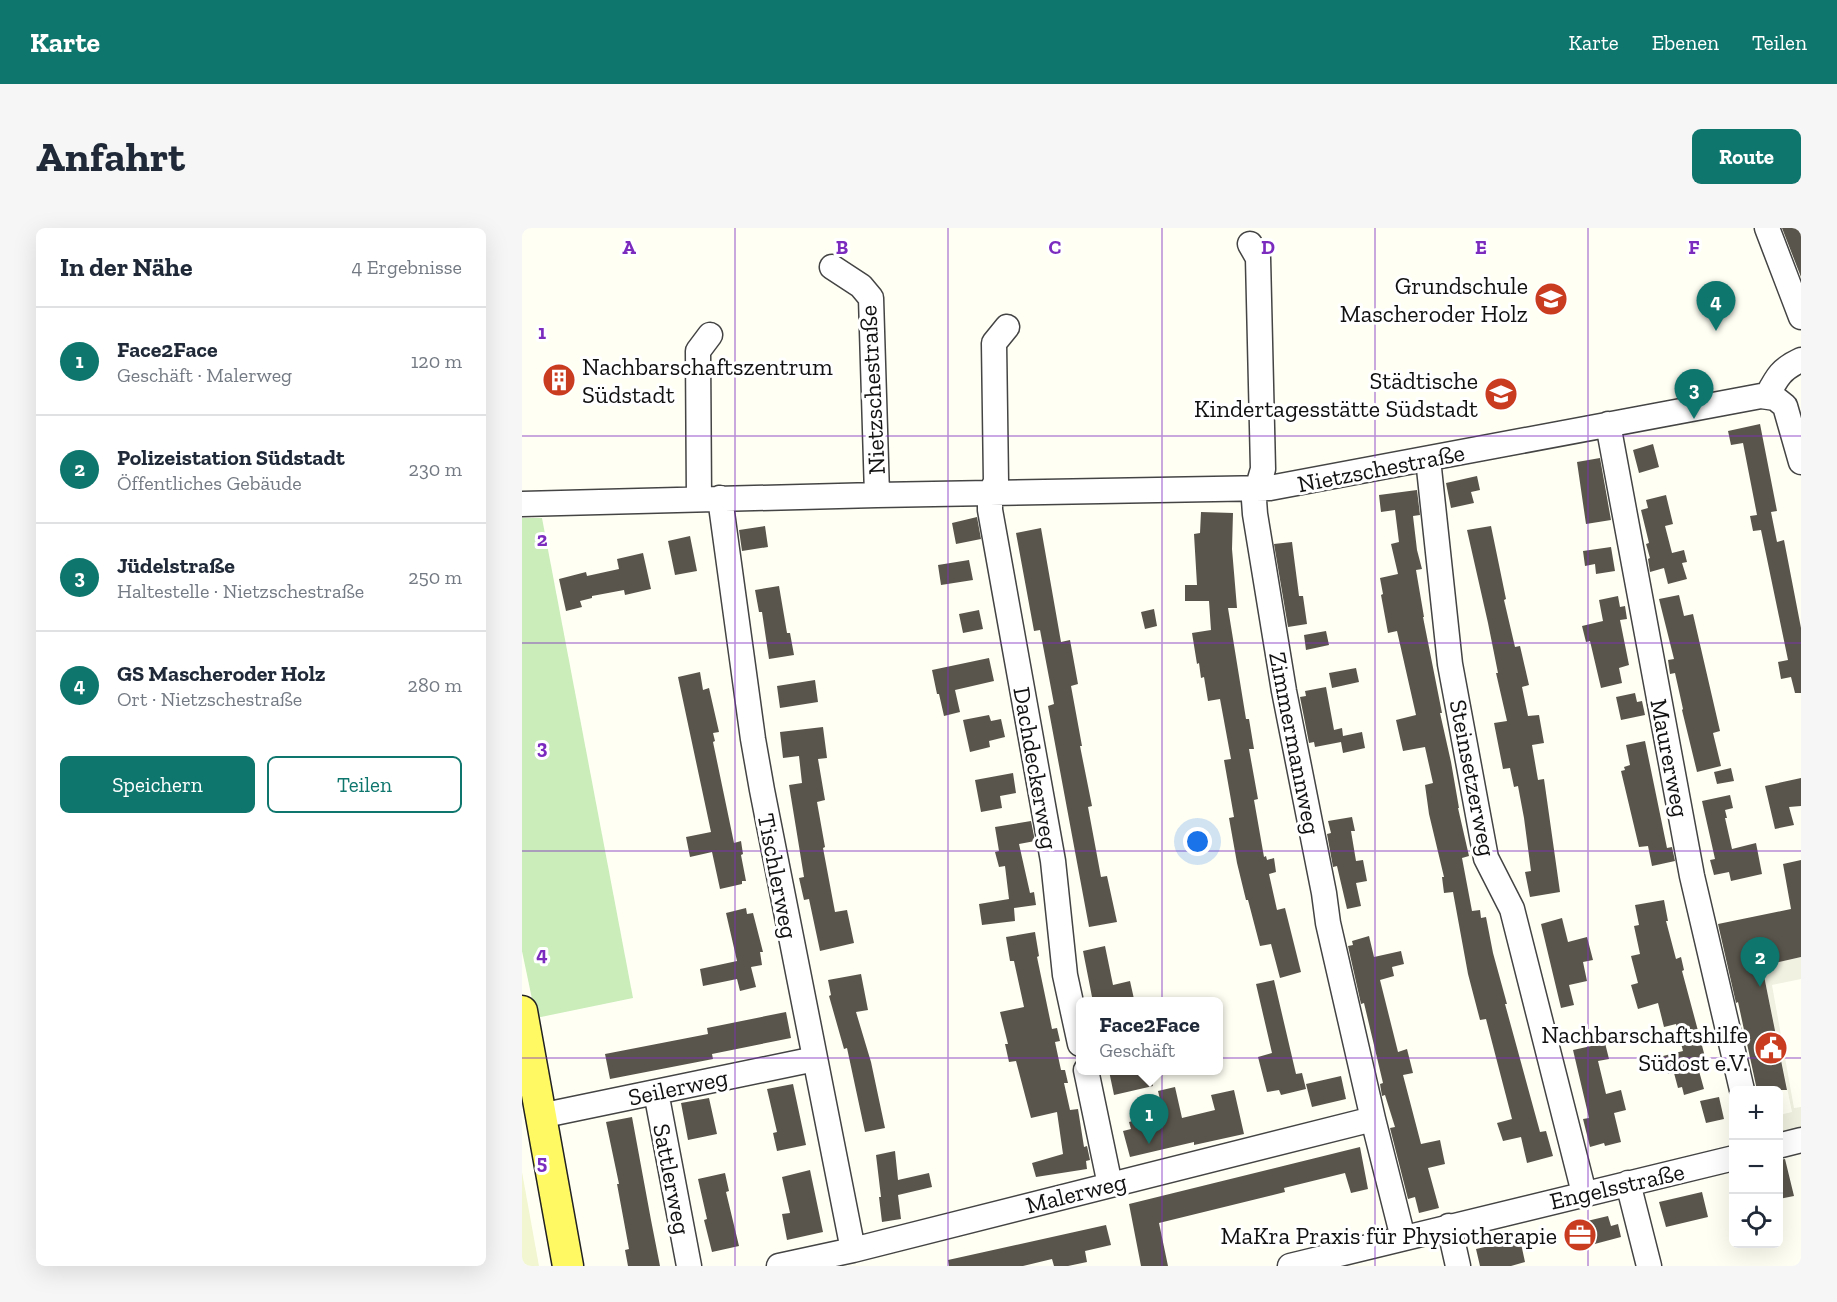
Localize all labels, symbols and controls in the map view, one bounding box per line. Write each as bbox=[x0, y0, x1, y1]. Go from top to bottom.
text: Karte bbox=[30, 26, 100, 59]
text: Karte bbox=[1569, 30, 1619, 55]
text: Ebenen bbox=[1652, 30, 1719, 55]
text: Teilen bbox=[1752, 30, 1807, 55]
button: Route bbox=[1692, 129, 1801, 184]
text: Anfahrt bbox=[36, 131, 185, 182]
text: A bbox=[622, 235, 636, 259]
text: B bbox=[836, 235, 848, 259]
text: C bbox=[1049, 235, 1062, 259]
text: D bbox=[1261, 235, 1275, 259]
text: E bbox=[1475, 235, 1487, 259]
text: F bbox=[1688, 235, 1700, 259]
text: In der Nähe bbox=[60, 251, 192, 283]
text: 4 Ergebnisse bbox=[352, 255, 462, 279]
place label: Grundschule Mascheroder Holz bbox=[1340, 271, 1528, 328]
school or university icon: Grundschule Mascheroder Holz bbox=[1533, 281, 1569, 317]
pin: 4 bbox=[1696, 282, 1736, 331]
street label: Nietzschestraße bbox=[853, 305, 891, 475]
text: 1 bbox=[538, 320, 546, 344]
text: Face2Face bbox=[117, 336, 218, 363]
text: 1 bbox=[75, 349, 84, 373]
text: 120 m bbox=[411, 349, 462, 373]
place label: Nachbarschaftszentrum Südstadt bbox=[582, 352, 833, 409]
building icon: Nachbarschaftszentrum Südstadt bbox=[541, 362, 577, 398]
text: Geschäft · Malerweg bbox=[117, 363, 292, 387]
place label: Städtische Kindertagesstätte Südstadt bbox=[1194, 366, 1478, 423]
pin: 3 bbox=[1674, 370, 1714, 419]
school or university icon: Städtische Kindertagesstätte Südstadt bbox=[1483, 376, 1519, 412]
street label: Nietzschestraße bbox=[1295, 438, 1467, 498]
text: Polizeistation Südstadt bbox=[117, 444, 345, 471]
text: 2 bbox=[74, 457, 85, 481]
text: 230 m bbox=[409, 457, 462, 481]
text: Öffentliches Gebäude bbox=[117, 471, 302, 495]
text: 2 bbox=[537, 527, 548, 551]
text: Jüdelstraße bbox=[117, 552, 235, 579]
text: 3 bbox=[74, 565, 85, 589]
text: 250 m bbox=[408, 565, 462, 589]
text: Haltestelle · Nietzschestraße bbox=[117, 579, 364, 603]
street label: Zimmermannweg bbox=[1263, 649, 1327, 837]
text: GS Mascheroder Holz bbox=[117, 660, 325, 687]
text: 4 bbox=[74, 673, 85, 697]
text: 280 m bbox=[408, 673, 462, 697]
street label: Dachdeckerweg bbox=[1007, 685, 1065, 851]
text: Ort · Nietzschestraße bbox=[117, 687, 302, 711]
street label: Maurerweg bbox=[1644, 696, 1696, 820]
street label: Steinsetzerweg bbox=[1444, 697, 1502, 859]
text: 3 bbox=[537, 735, 548, 759]
button: Speichern bbox=[60, 756, 255, 813]
button: Teilen bbox=[267, 756, 462, 813]
street label: Tischlerweg bbox=[752, 811, 804, 941]
your location bbox=[1183, 827, 1212, 856]
pin: 2 bbox=[1740, 938, 1780, 987]
text: 4 bbox=[536, 942, 548, 966]
popup bbox=[1076, 997, 1223, 1075]
text: Face2Face bbox=[1099, 1011, 1200, 1038]
place label: Nachbarschaftshilfe Südost e.V. bbox=[1541, 1020, 1748, 1077]
public building icon: Nachbarschaftshilfe Südost e.V. bbox=[1753, 1030, 1789, 1066]
text: Geschäft bbox=[1099, 1038, 1175, 1062]
street label: Seilerweg bbox=[626, 1062, 730, 1112]
map controls bbox=[1729, 1086, 1783, 1248]
button: + bbox=[1729, 1086, 1783, 1140]
pin: 1 bbox=[1130, 1094, 1168, 1144]
street label: Sattlerweg bbox=[647, 1121, 697, 1237]
button: − bbox=[1729, 1140, 1783, 1194]
text: 5 bbox=[537, 1150, 547, 1174]
street label: Engelsstraße bbox=[1547, 1156, 1687, 1216]
street label: Malerweg bbox=[1023, 1166, 1129, 1220]
button: locate bbox=[1729, 1194, 1783, 1248]
office icon: MaKra Praxis für Physiotherapie bbox=[1562, 1217, 1598, 1253]
place label: MaKra Praxis für Physiotherapie bbox=[1221, 1221, 1557, 1250]

